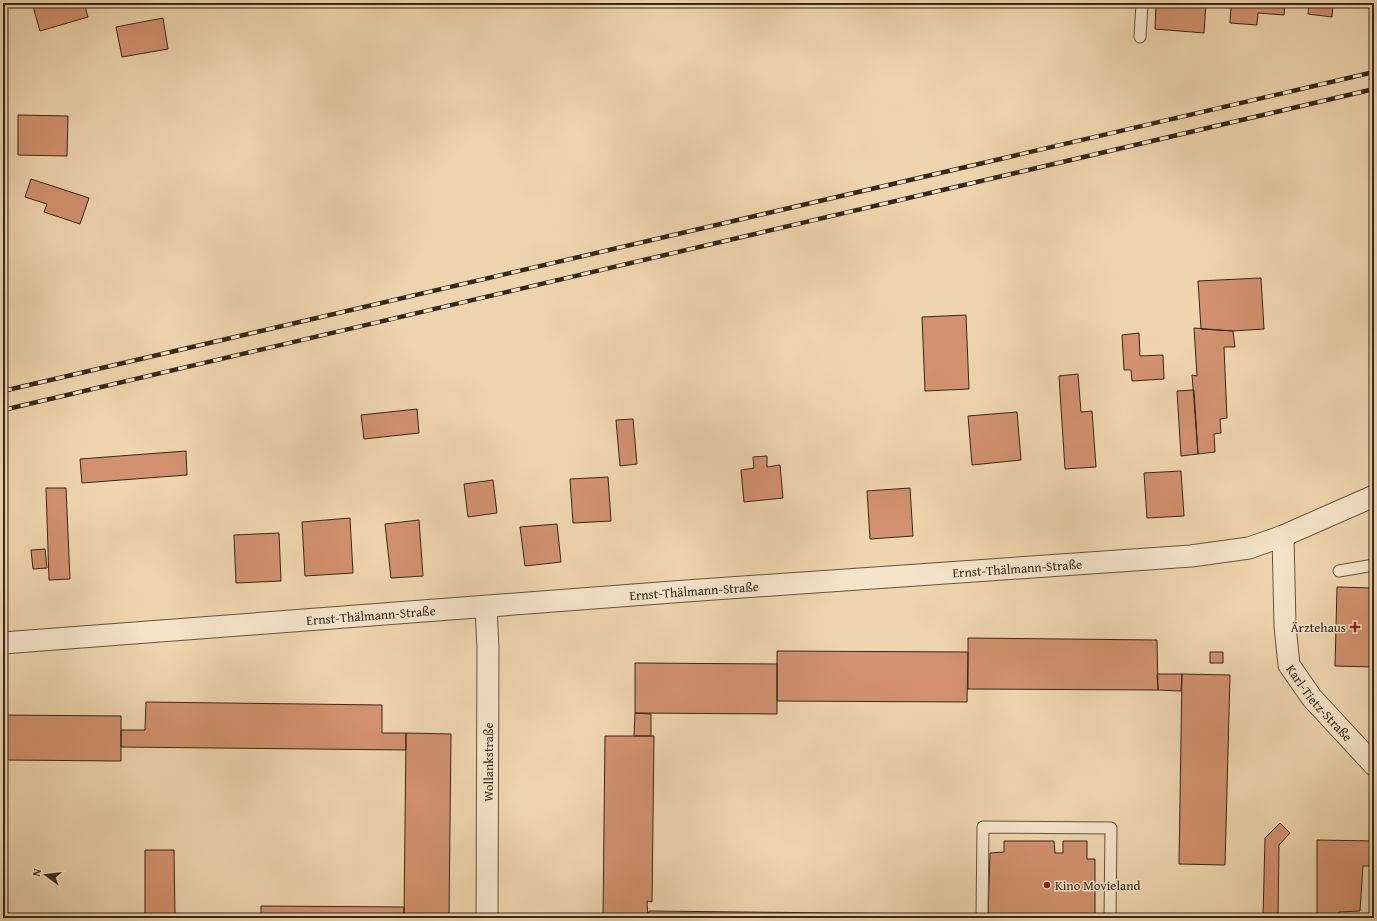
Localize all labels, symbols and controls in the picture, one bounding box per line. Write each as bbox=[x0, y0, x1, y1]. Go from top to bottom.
street label: Ernst-Thälmann-Straße bbox=[952, 555, 1083, 583]
street label: Ernst-Thälmann-Straße bbox=[629, 577, 759, 605]
street label: Ernst-Thälmann-Straße bbox=[306, 601, 436, 630]
place label: Ärztehaus bbox=[1291, 618, 1346, 637]
marker: Ärztehaus bbox=[1349, 621, 1361, 633]
street label: Karl-Tietz-Straße bbox=[1281, 661, 1357, 746]
street label: Wollankstraße bbox=[479, 722, 498, 802]
north arrow bbox=[26, 855, 66, 895]
text: N bbox=[28, 866, 45, 878]
place label: Kino Movieland bbox=[1055, 876, 1140, 895]
marker: Kino Movieland bbox=[1042, 880, 1052, 890]

